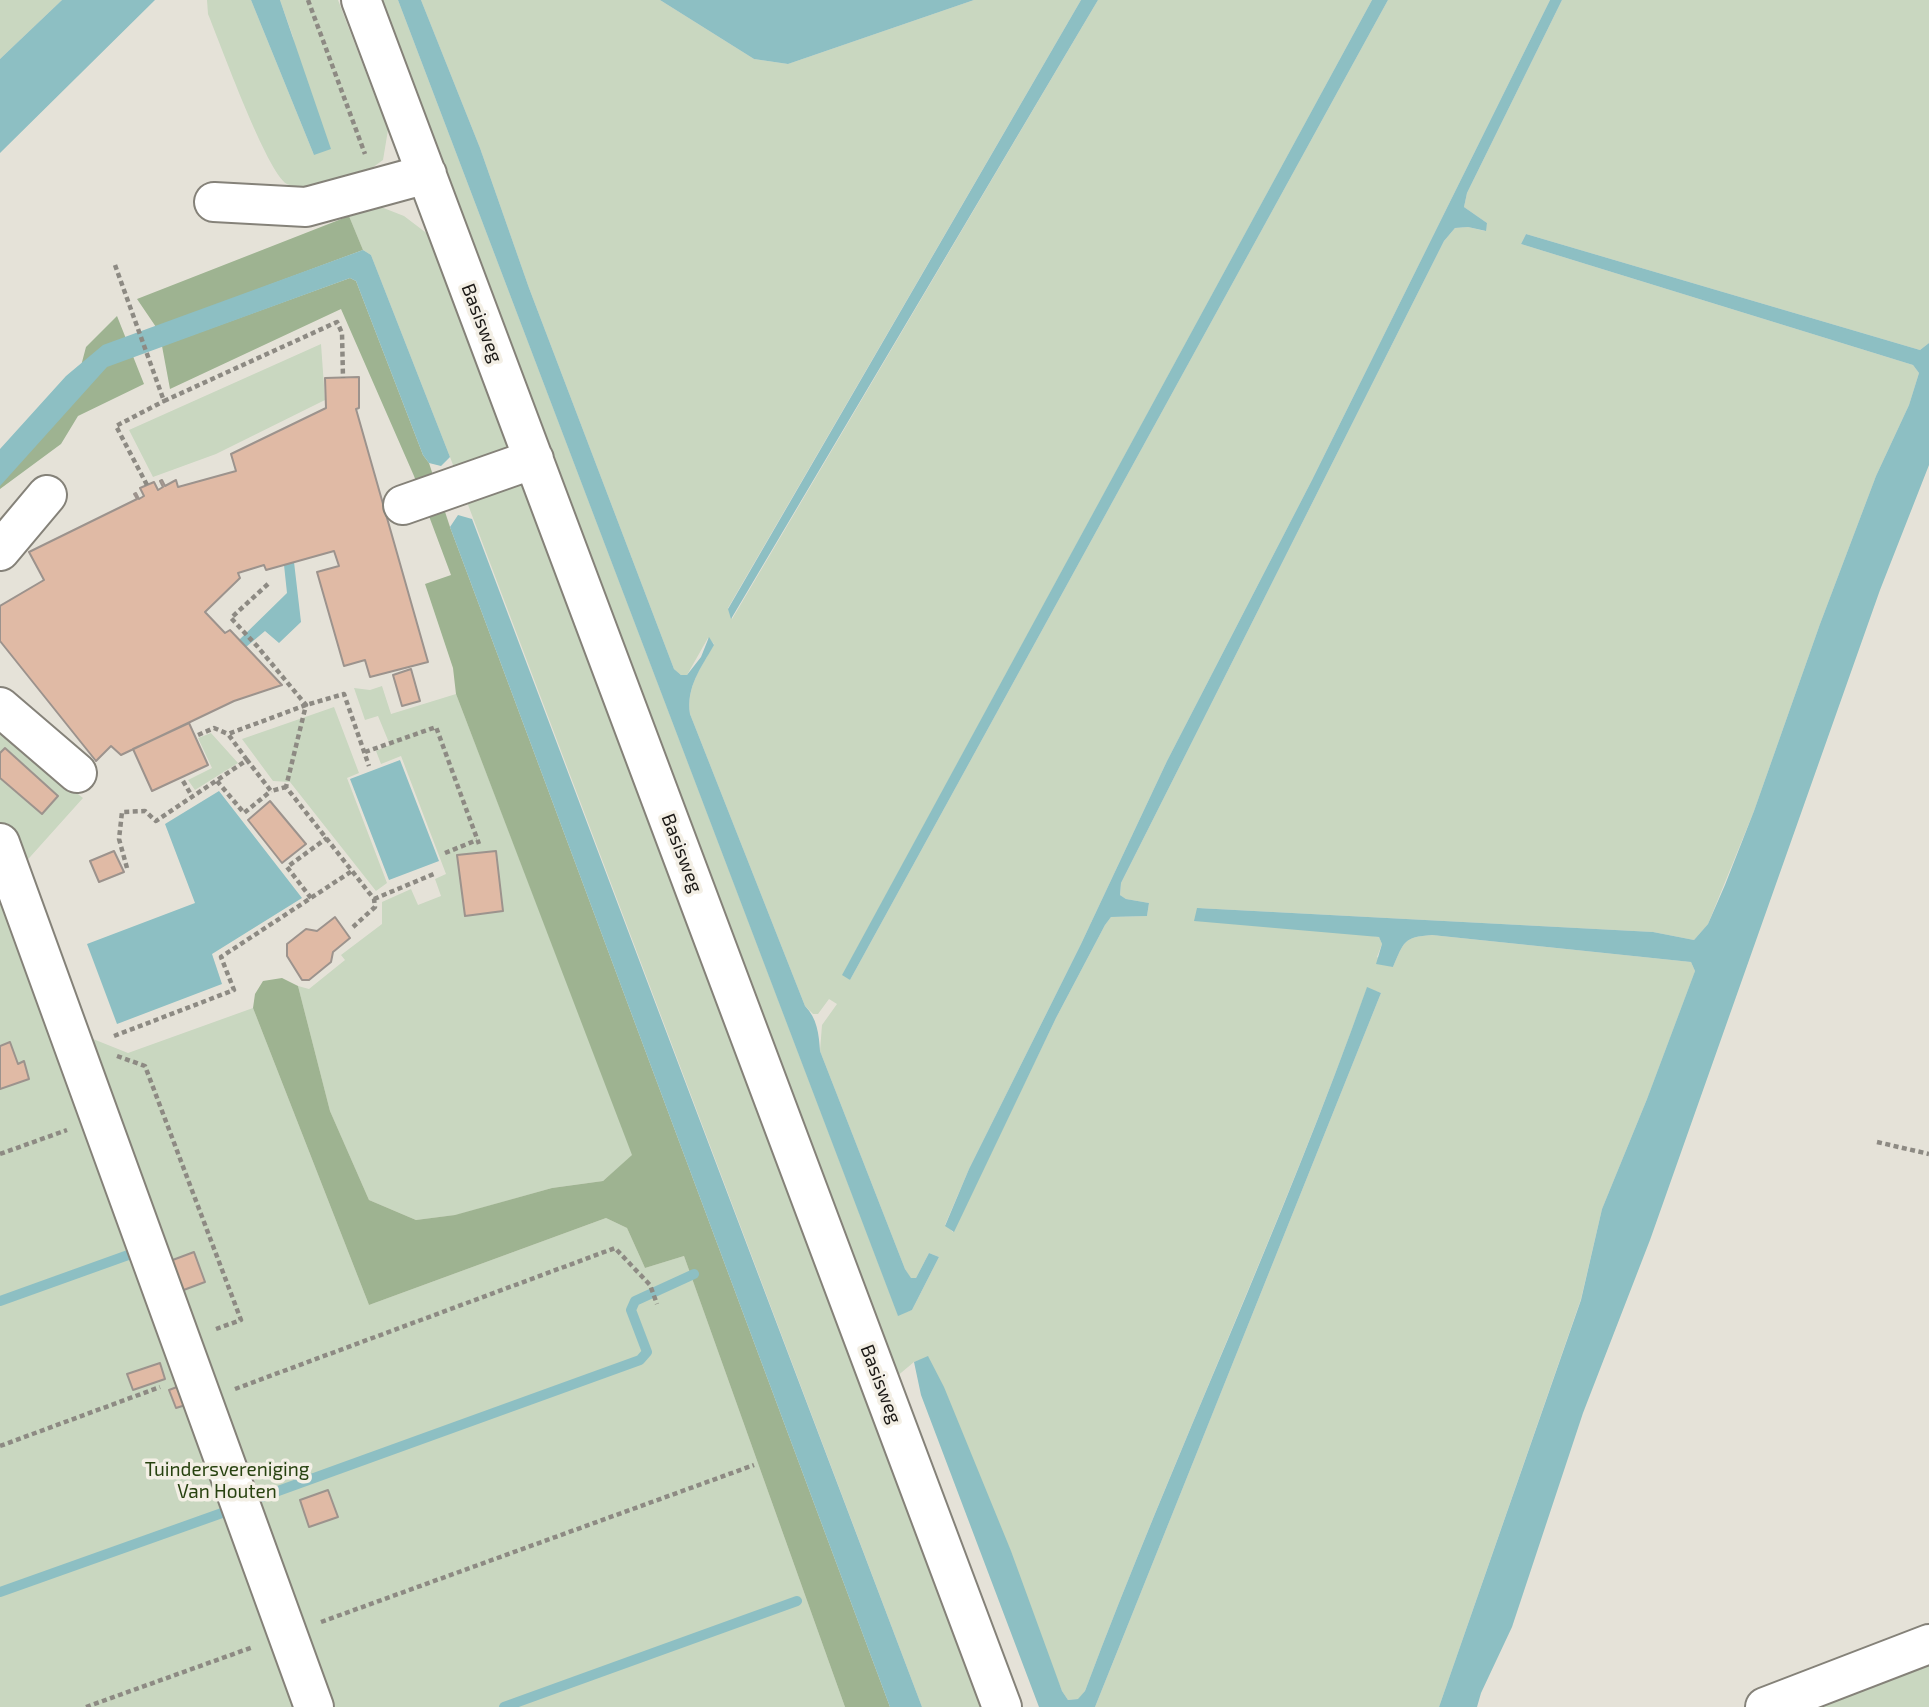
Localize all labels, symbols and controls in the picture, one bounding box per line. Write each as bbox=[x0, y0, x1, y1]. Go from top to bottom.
street label: Basisweg bbox=[457, 280, 507, 366]
street label: Basisweg bbox=[657, 810, 707, 896]
street label: Basisweg bbox=[856, 1341, 906, 1427]
park label: Tuindersvereniging Van Houten bbox=[145, 1459, 309, 1503]

